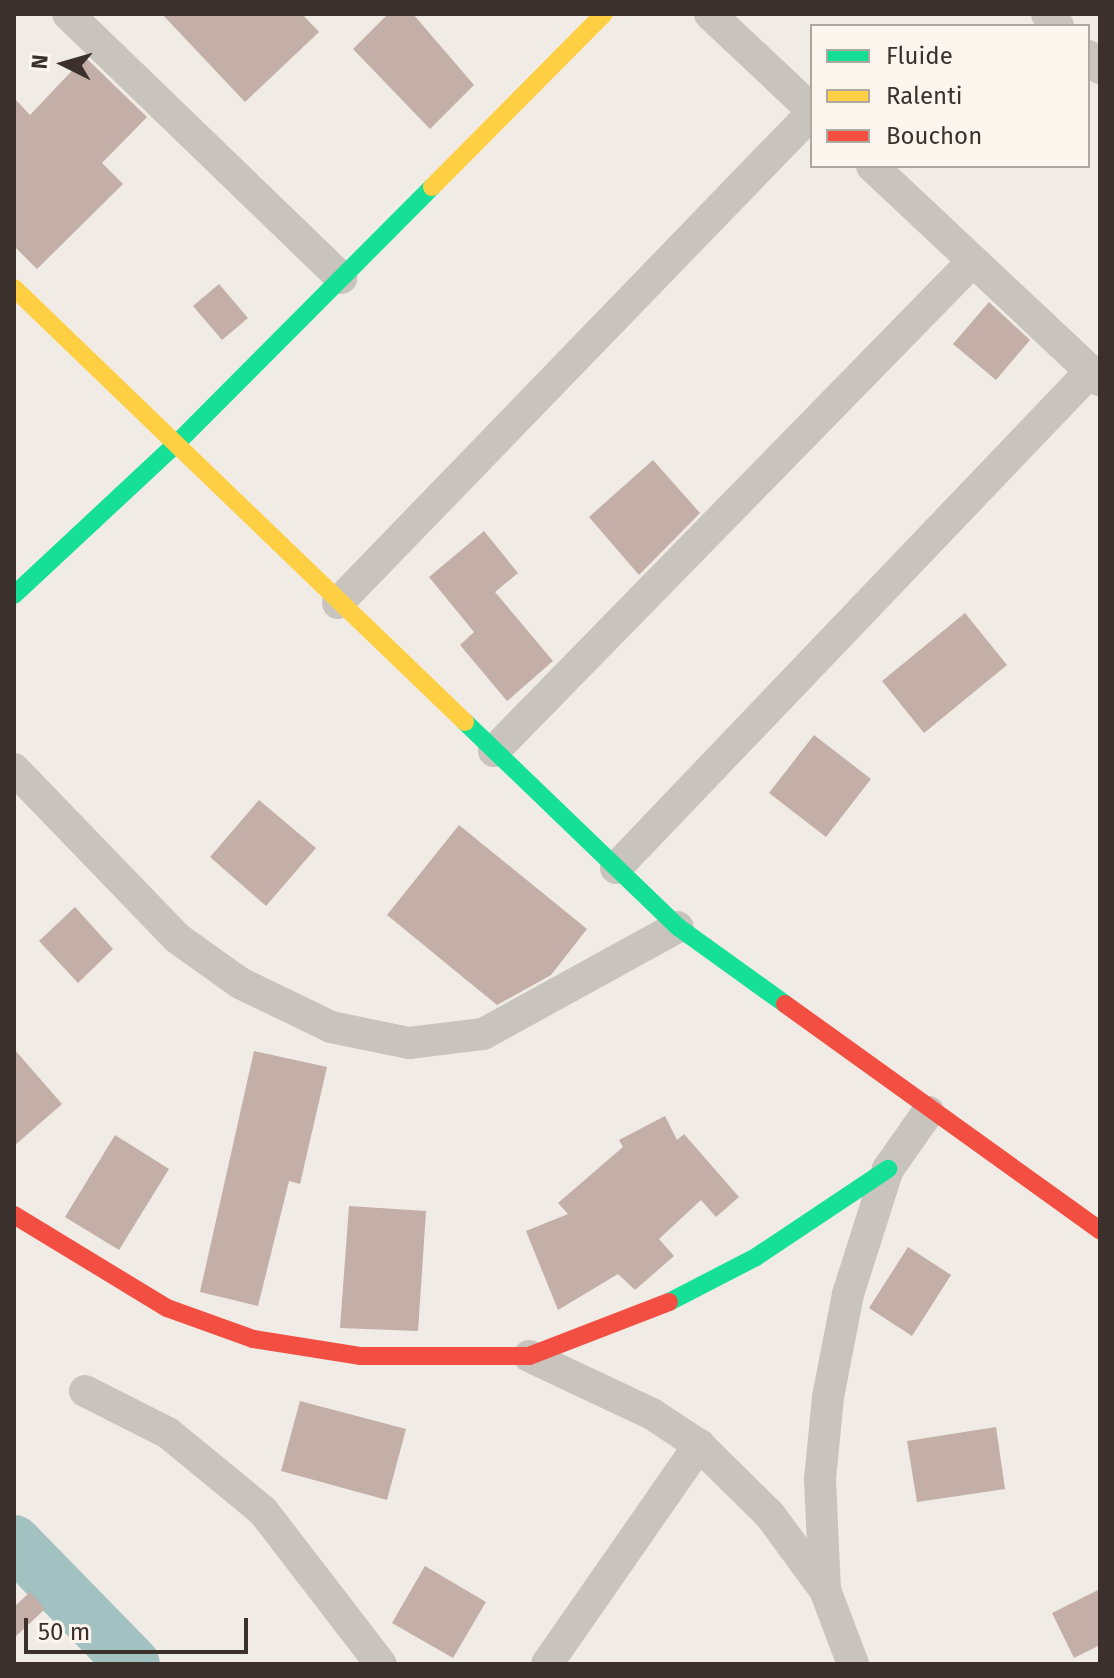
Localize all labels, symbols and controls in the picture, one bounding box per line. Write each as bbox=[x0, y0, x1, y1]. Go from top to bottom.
north arrow bbox=[24, 24, 104, 104]
legend bbox=[810, 24, 1090, 168]
text: Fluide bbox=[886, 42, 953, 70]
text: N bbox=[26, 53, 54, 70]
text: Ralenti bbox=[886, 82, 963, 110]
text: Bouchon bbox=[886, 122, 982, 150]
scale bar bbox=[28, 1602, 252, 1652]
text: 50 m bbox=[38, 1618, 90, 1646]

